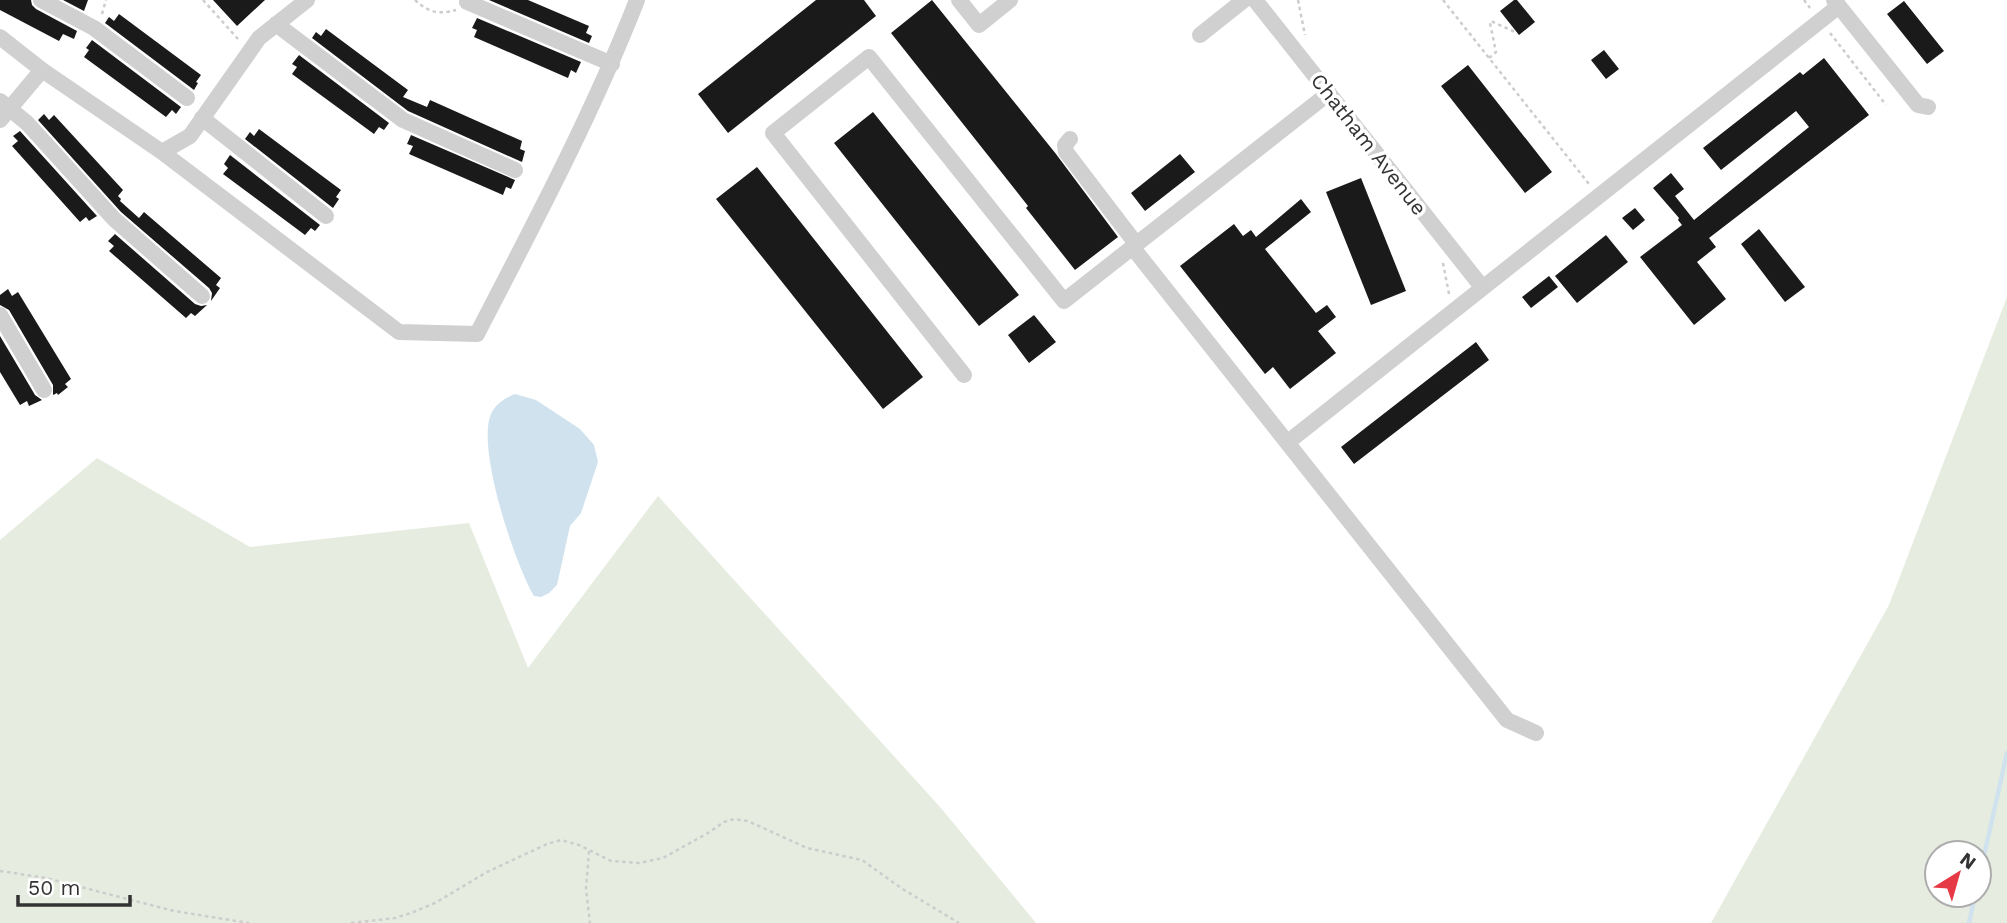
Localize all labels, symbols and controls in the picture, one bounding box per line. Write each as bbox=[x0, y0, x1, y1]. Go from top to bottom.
street label: Chatham Avenue bbox=[1306, 68, 1432, 220]
north arrow bbox=[1923, 839, 1993, 909]
text: N bbox=[1955, 847, 1980, 874]
scale bar bbox=[18, 864, 130, 908]
text: 50 m bbox=[28, 875, 80, 900]

